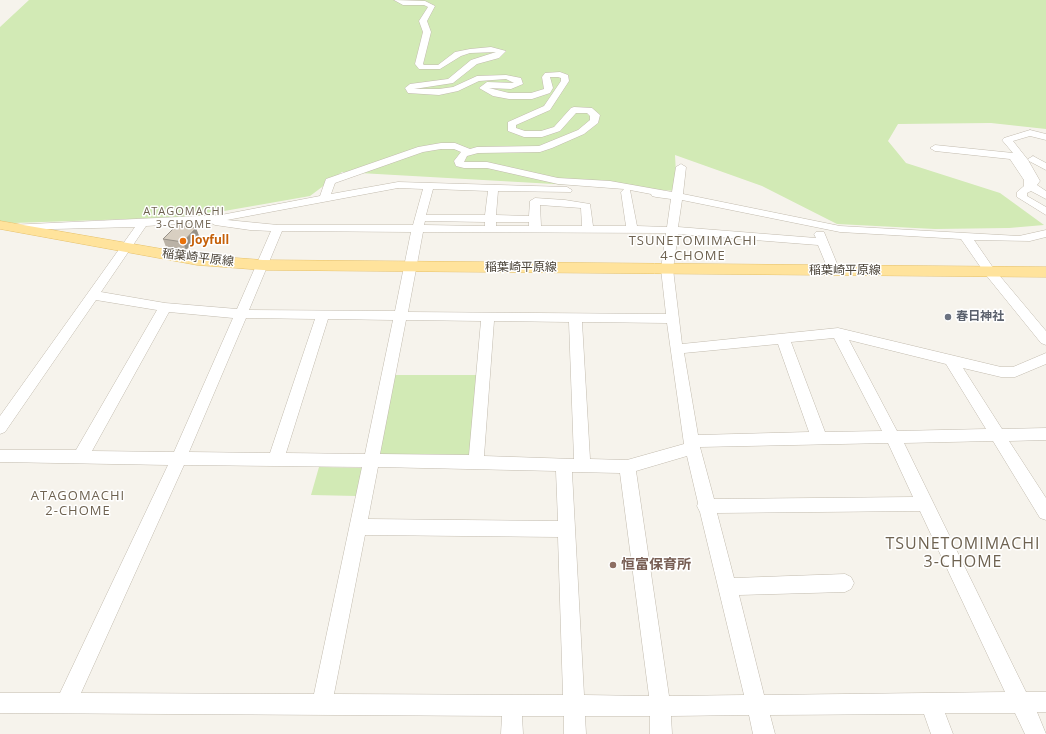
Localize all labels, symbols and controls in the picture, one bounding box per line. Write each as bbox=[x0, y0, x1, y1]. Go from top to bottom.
district label: ATAGOMACHI 3-CHOME bbox=[143, 205, 225, 231]
district label: TSUNETOMIMACHI 4-CHOME bbox=[629, 233, 757, 264]
place label: Joyfull bbox=[191, 234, 229, 248]
marker: Joyfull bbox=[178, 236, 188, 246]
street label: 稲葉崎平原線 bbox=[161, 246, 235, 270]
street label: 稲葉崎平原線 bbox=[485, 261, 557, 275]
street label: 稲葉崎平原線 bbox=[809, 264, 881, 278]
place label: 春日神社 bbox=[956, 310, 1004, 324]
marker: 春日神社 bbox=[943, 312, 953, 322]
district label: ATAGOMACHI 2-CHOME bbox=[31, 488, 125, 519]
district label: TSUNETOMIMACHI 3-CHOME bbox=[885, 534, 1041, 572]
place label: 恒富保育所 bbox=[621, 557, 691, 573]
marker: 恒富保育所 bbox=[608, 560, 618, 570]

